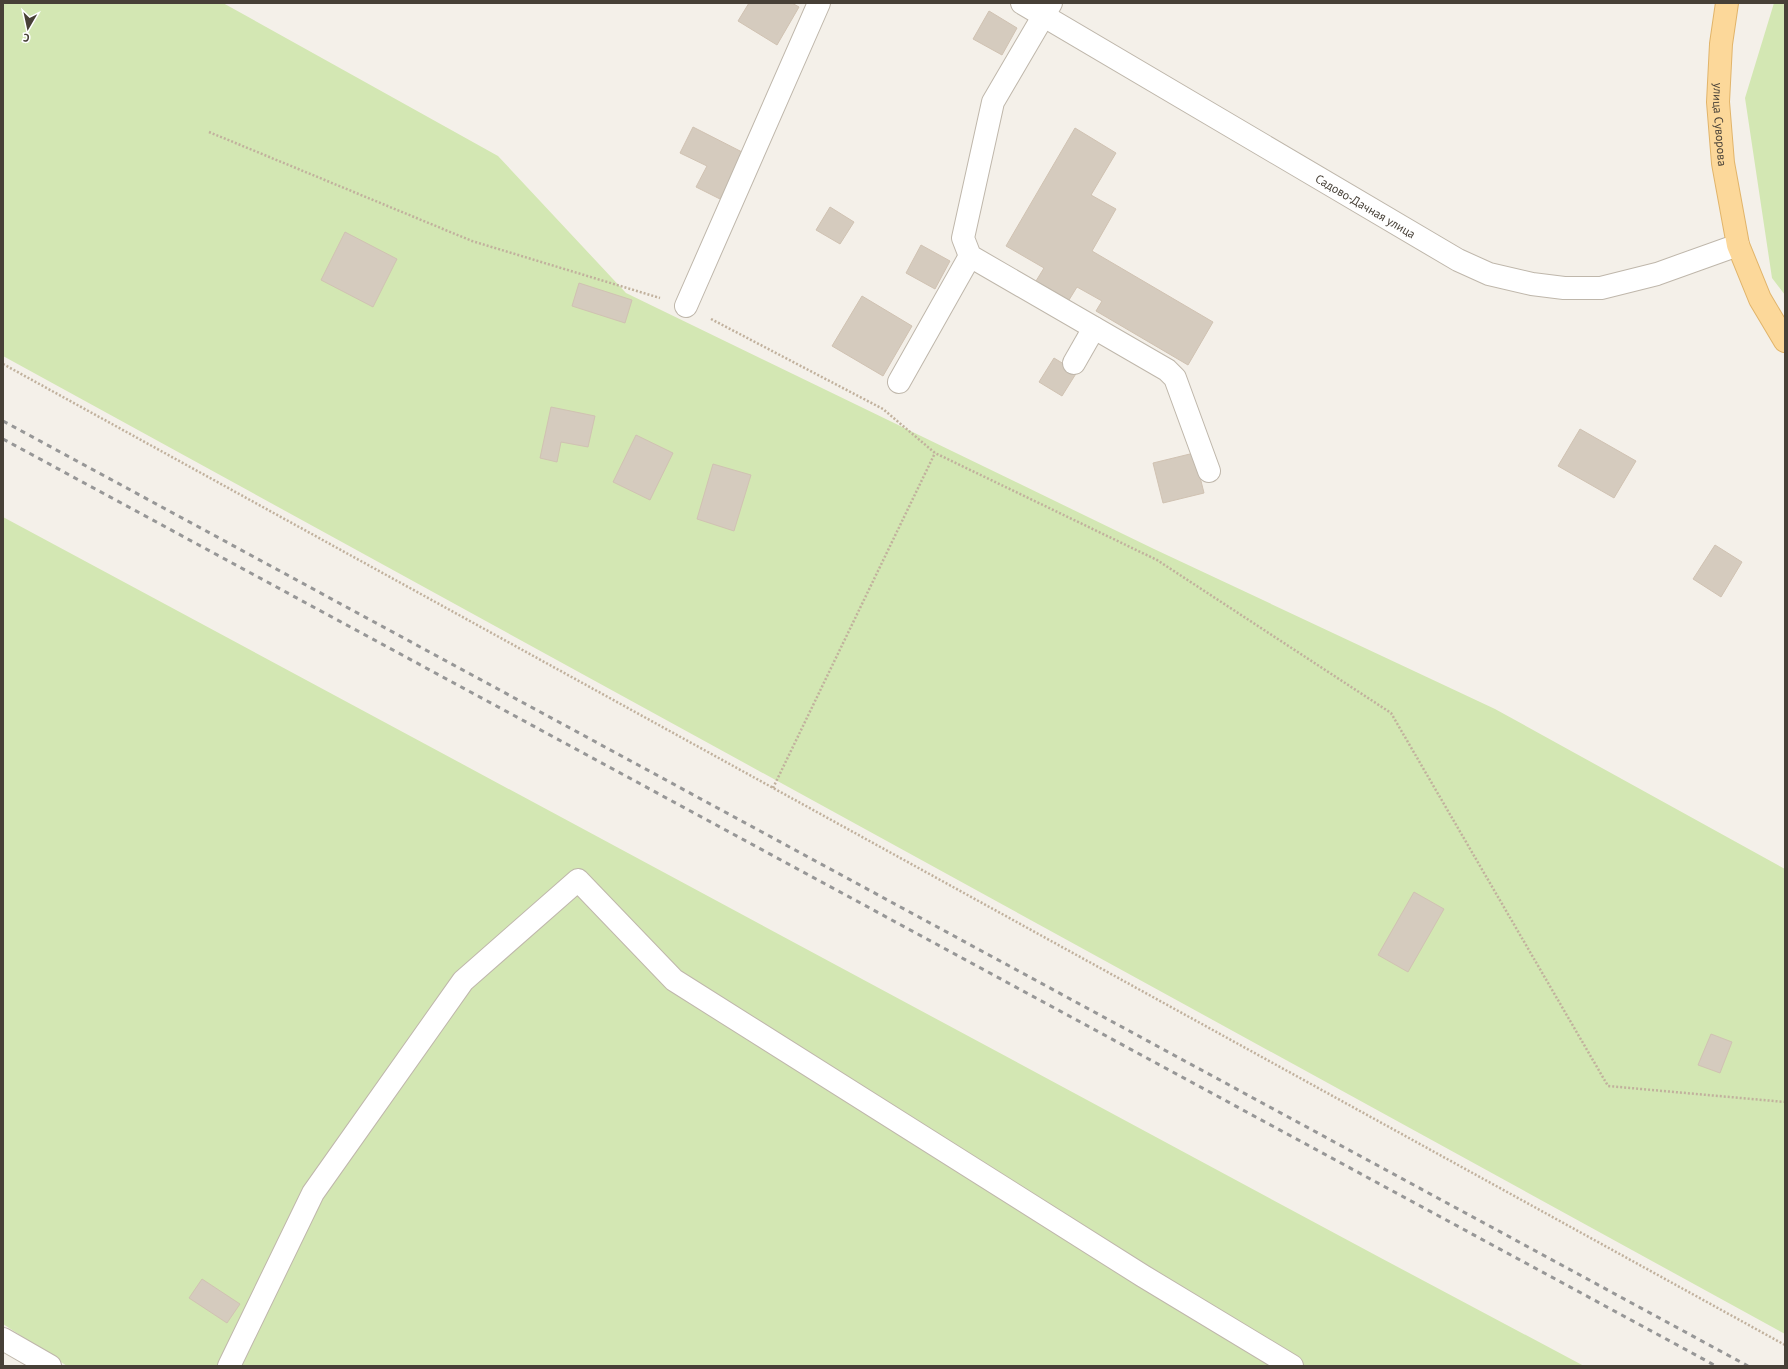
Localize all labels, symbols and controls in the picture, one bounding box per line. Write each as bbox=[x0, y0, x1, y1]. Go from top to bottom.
north arrow bbox=[8, 8, 48, 48]
text: С bbox=[22, 30, 31, 45]
street label: улица Суворова bbox=[1710, 82, 1731, 167]
street label: Садово-Дачная улица bbox=[1313, 170, 1419, 241]

